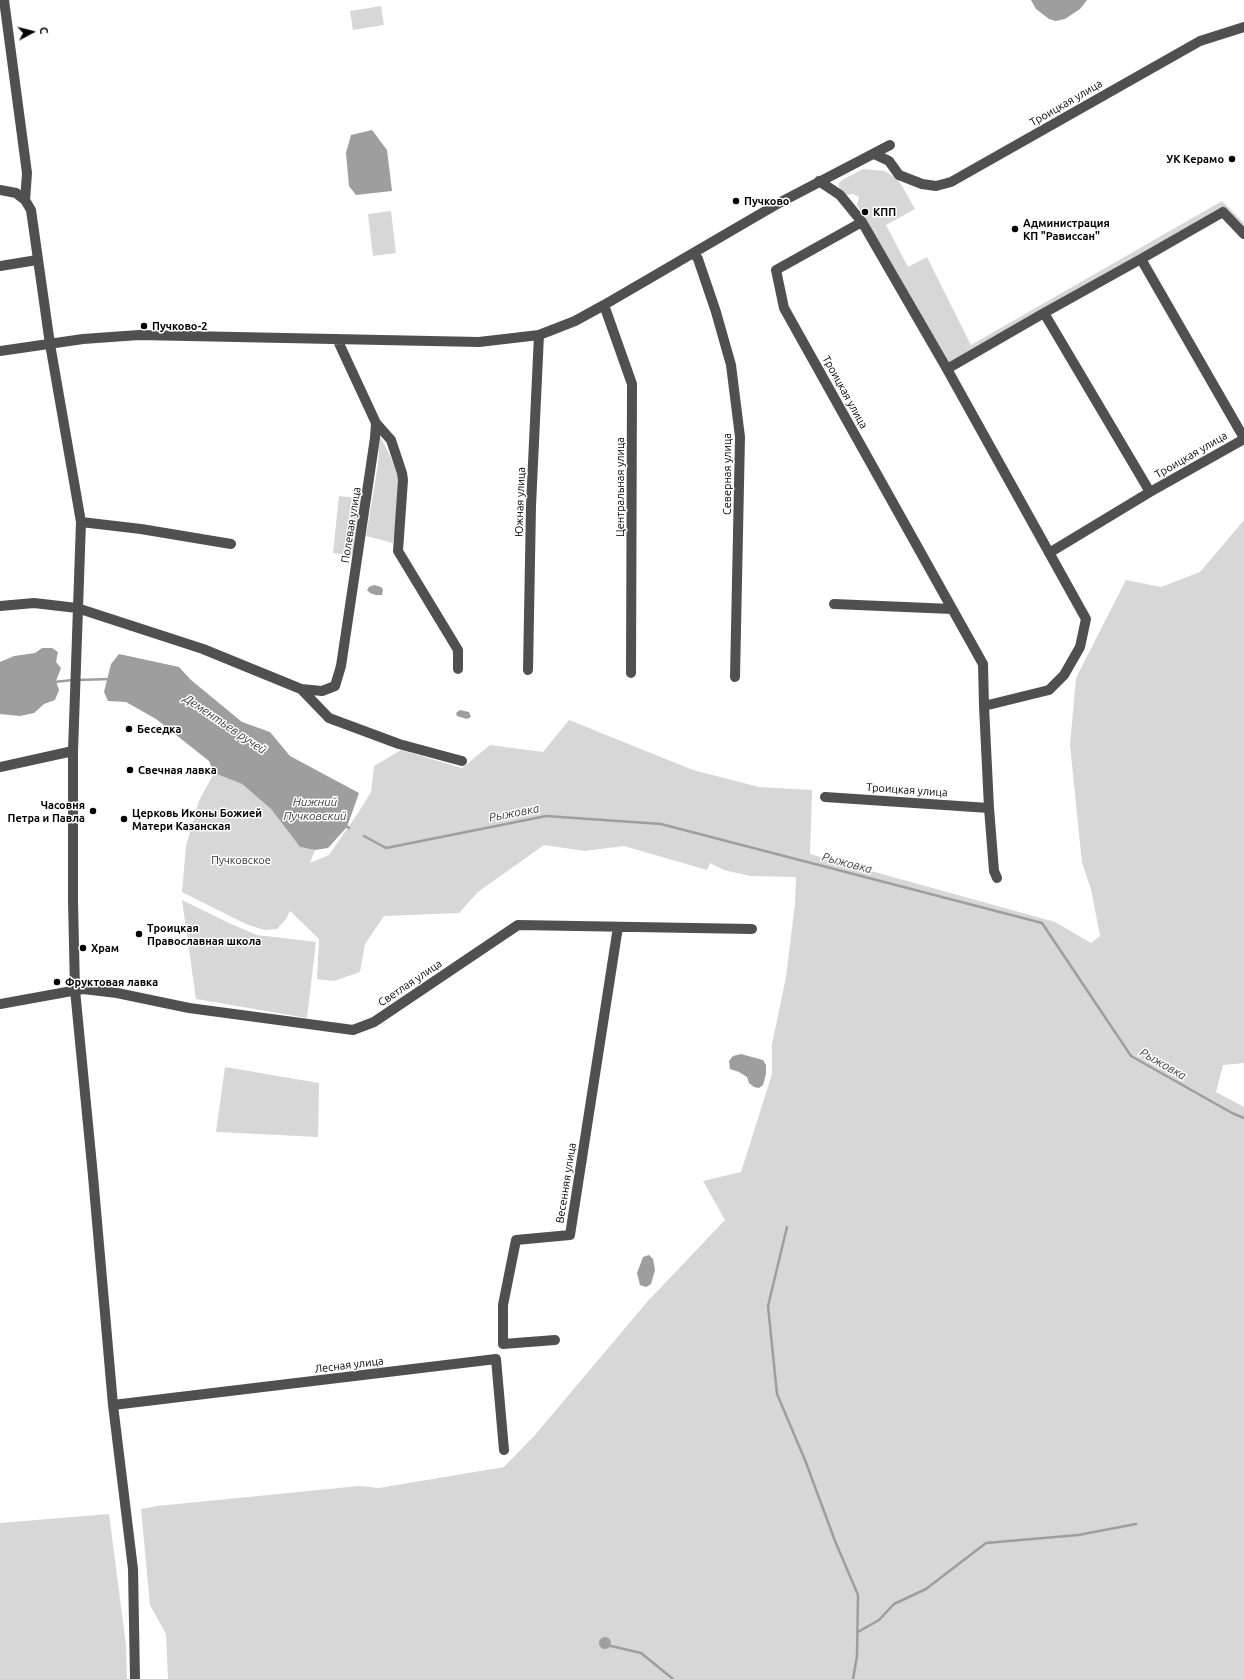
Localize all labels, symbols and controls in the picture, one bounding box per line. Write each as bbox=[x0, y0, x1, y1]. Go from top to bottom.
north arrow bbox=[12, 12, 52, 52]
text: С bbox=[38, 26, 50, 35]
street label: Троицкая улица bbox=[1027, 77, 1105, 129]
place label: УК Керамо bbox=[1166, 152, 1224, 166]
marker: УК Керамо bbox=[1227, 154, 1237, 164]
place label: Пучково bbox=[744, 194, 789, 208]
marker: Пучково bbox=[731, 196, 741, 206]
place label: КПП bbox=[873, 205, 896, 219]
marker: КПП bbox=[860, 207, 870, 217]
place label: Администрация КП "Рависсан" bbox=[1023, 216, 1110, 242]
marker: Администрация КП "Рависсан" bbox=[1010, 224, 1020, 234]
place label: Пучково-2 bbox=[152, 319, 207, 333]
marker: Пучково-2 bbox=[139, 321, 149, 331]
street label: Троицкая улица bbox=[819, 353, 871, 431]
street label: Троицкая улица bbox=[1152, 429, 1230, 481]
street label: Северная улица bbox=[720, 433, 734, 515]
street label: Центральная улица bbox=[613, 437, 627, 537]
street label: Южная улица bbox=[512, 467, 528, 537]
street label: Полевая улица bbox=[338, 486, 364, 564]
water label: Дементьев ручей bbox=[181, 691, 269, 757]
place label: Беседка bbox=[137, 722, 181, 736]
marker: Беседка bbox=[124, 724, 134, 734]
place label: Свечная лавка bbox=[138, 763, 217, 777]
marker: Свечная лавка bbox=[125, 765, 135, 775]
street label: Троицкая улица bbox=[866, 781, 948, 799]
water label: Нижний Пучковский bbox=[283, 795, 347, 823]
place label: Часовня Петра и Павла bbox=[8, 798, 85, 824]
water label: Рыжовка bbox=[488, 801, 540, 825]
marker: Часовня Петра и Павла bbox=[88, 806, 98, 816]
place label: Церковь Иконы Божией Матери Казанская bbox=[132, 806, 262, 832]
marker: Церковь Иконы Божией Матери Казанская bbox=[119, 814, 129, 824]
water label: Рыжовка bbox=[820, 849, 874, 877]
park label: Пучковское bbox=[211, 853, 271, 867]
place label: Троицкая Православная школа bbox=[147, 921, 261, 947]
marker: Троицкая Православная школа bbox=[134, 929, 144, 939]
place label: Храм bbox=[91, 941, 119, 955]
marker: Храм bbox=[78, 943, 88, 953]
street label: Светлая улица bbox=[376, 957, 444, 1009]
place label: Фруктовая лавка bbox=[65, 975, 158, 989]
marker: Фруктовая лавка bbox=[52, 977, 62, 987]
water label: Рыжовка bbox=[1137, 1045, 1189, 1083]
street label: Весенняя улица bbox=[553, 1142, 579, 1224]
street label: Лесная улица bbox=[314, 1354, 384, 1376]

